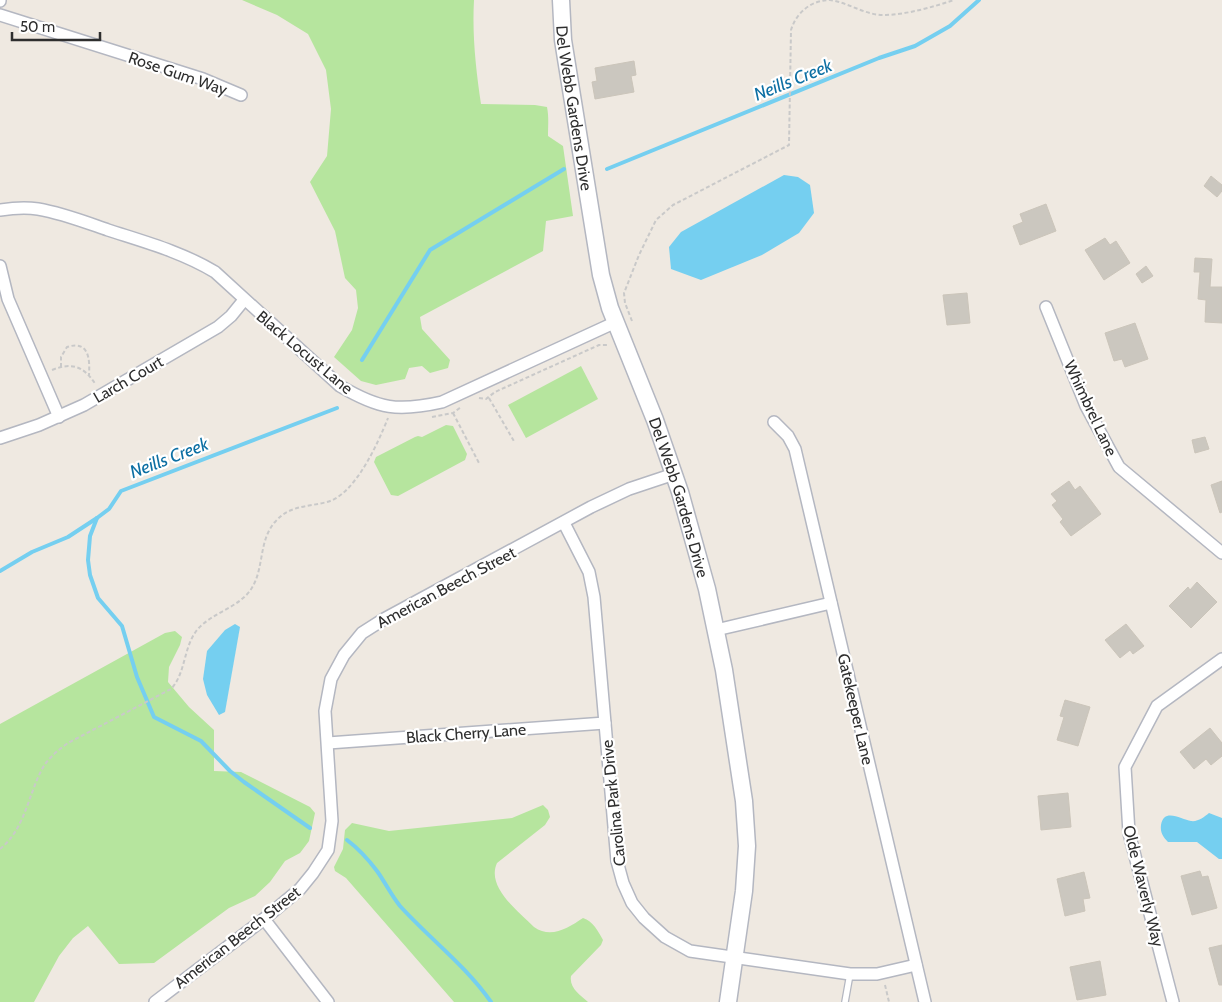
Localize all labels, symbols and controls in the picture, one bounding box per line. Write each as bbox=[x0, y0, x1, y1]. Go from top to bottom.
scale bar bbox=[12, 10, 100, 42]
text: 50 m bbox=[20, 18, 55, 36]
street label: Del Webb Gardens Drive bbox=[552, 25, 596, 192]
street label: Rose Gum Way bbox=[126, 48, 230, 99]
water label: Neills Creek bbox=[751, 54, 837, 106]
street label: Black Locust Lane bbox=[253, 307, 357, 398]
street label: Larch Court bbox=[90, 352, 167, 407]
street label: Whimbrel Lane bbox=[1060, 357, 1121, 459]
street label: Del Webb Gardens Drive bbox=[645, 415, 712, 580]
water label: Neills Creek bbox=[127, 432, 213, 483]
street label: American Beech Street bbox=[374, 542, 519, 632]
street label: Gatekeeper Lane bbox=[833, 652, 878, 767]
street label: Black Cherry Lane bbox=[405, 720, 527, 747]
street label: Carolina Park Drive bbox=[597, 739, 630, 867]
street label: Olde Waverly Way bbox=[1119, 823, 1168, 949]
street label: American Beech Street bbox=[171, 882, 305, 992]

